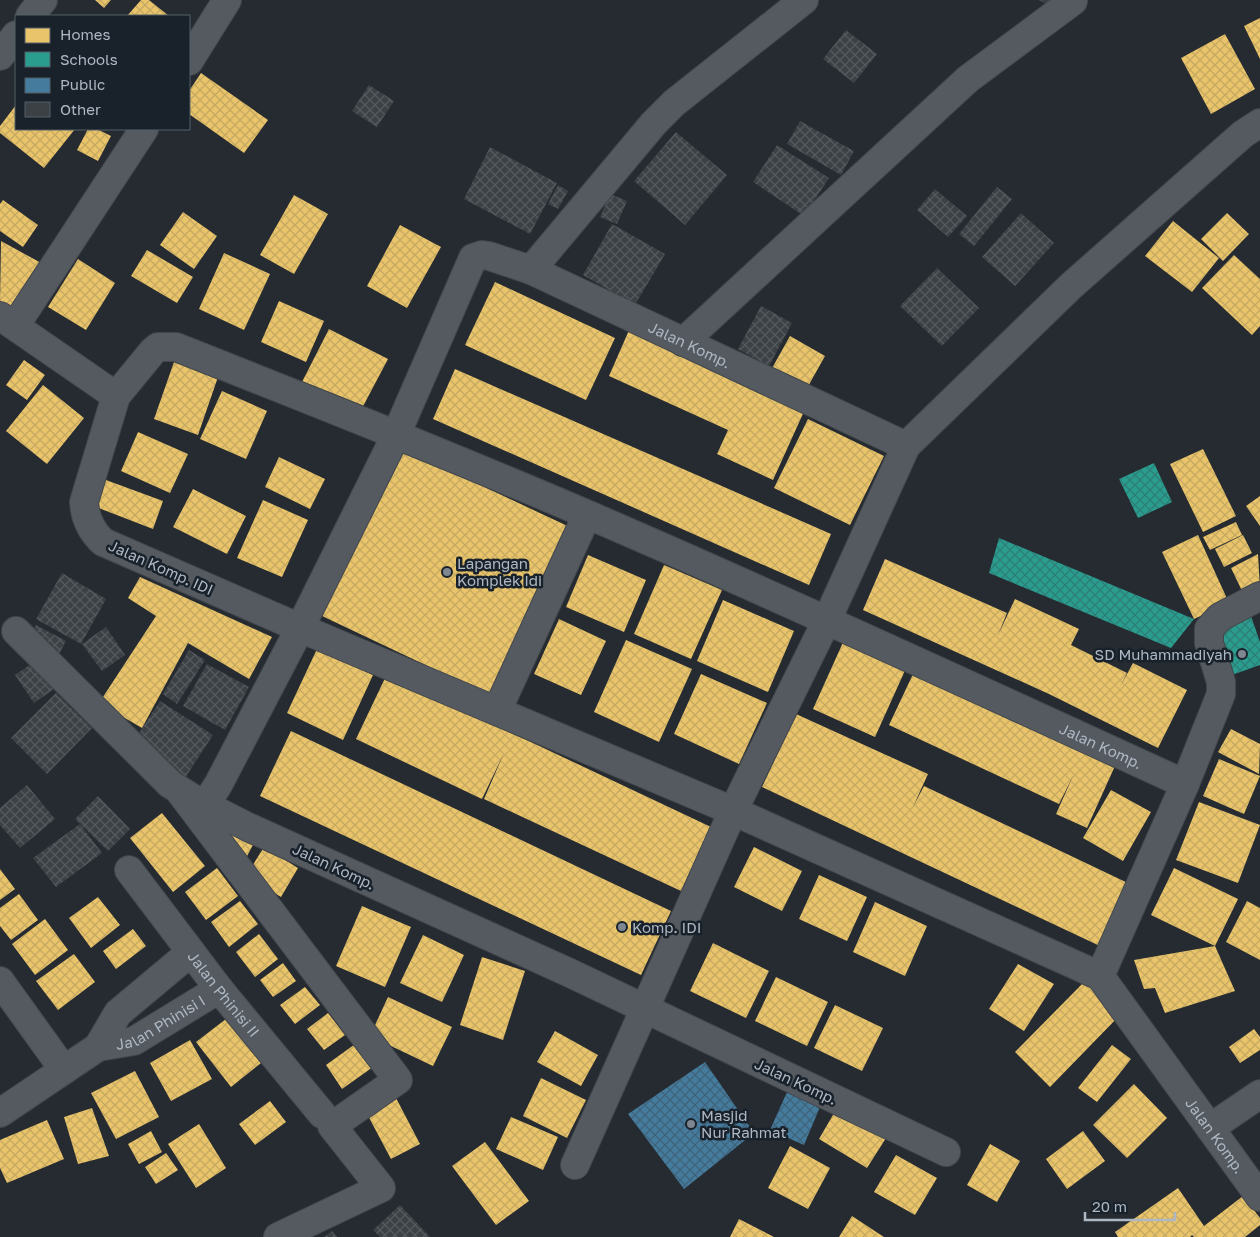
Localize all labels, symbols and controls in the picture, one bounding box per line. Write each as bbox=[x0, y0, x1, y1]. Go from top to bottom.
legend bbox=[15, 15, 190, 130]
text: Homes bbox=[60, 25, 110, 43]
text: Schools bbox=[60, 50, 118, 68]
text: Public bbox=[60, 75, 105, 93]
text: Other bbox=[60, 100, 101, 118]
street label: Jalan Komp. bbox=[646, 317, 734, 372]
street label: Jalan Komp. IDI bbox=[106, 536, 216, 598]
place label: Lapangan Komplek Idi bbox=[457, 554, 542, 589]
marker: Lapangan Komplek Idi bbox=[441, 566, 453, 578]
place label: SD Muhammadiyah bbox=[1095, 645, 1232, 663]
marker: SD Muhammadiyah bbox=[1236, 648, 1248, 660]
street label: Jalan Komp. bbox=[1057, 719, 1145, 772]
street label: Jalan Komp. bbox=[290, 839, 378, 893]
place label: Komp. IDI bbox=[632, 918, 701, 936]
marker: Komp. IDI bbox=[616, 921, 628, 933]
street label: Jalan Phinisi II bbox=[184, 947, 264, 1040]
street label: Jalan Phinisi I bbox=[114, 991, 208, 1053]
street label: Jalan Komp. bbox=[752, 1054, 840, 1108]
street label: Jalan Komp. bbox=[1182, 1094, 1249, 1177]
place label: Masjid Nur Rahmat bbox=[701, 1106, 786, 1141]
marker: Masjid Nur Rahmat bbox=[685, 1118, 697, 1130]
scale bar bbox=[1085, 1190, 1175, 1222]
text: 20 m bbox=[1092, 1197, 1127, 1215]

